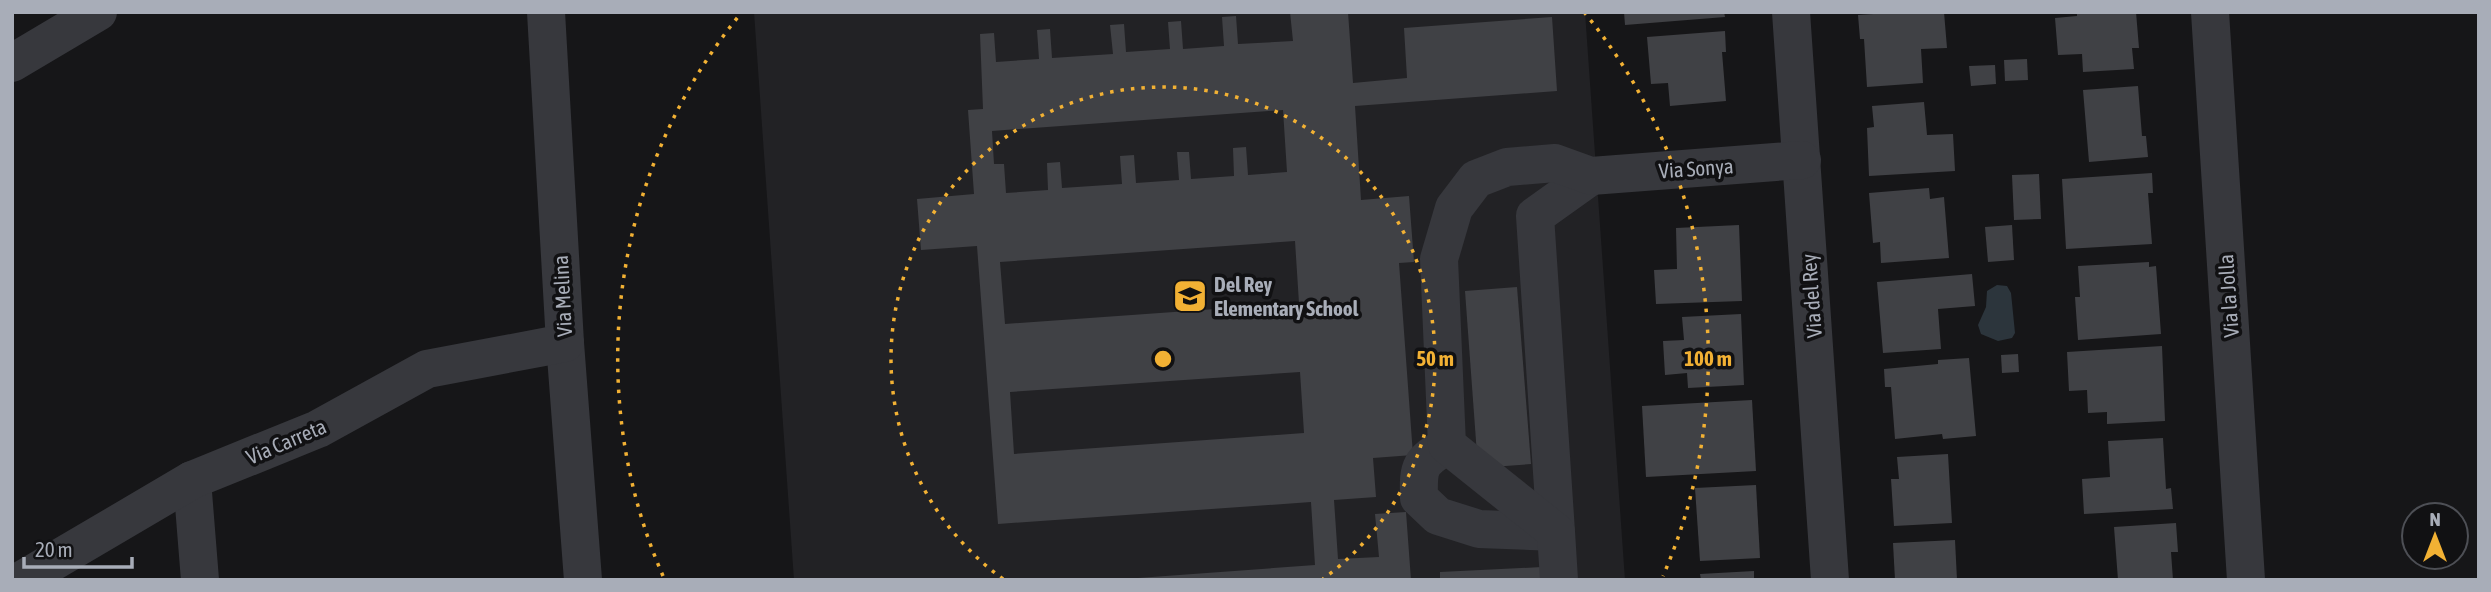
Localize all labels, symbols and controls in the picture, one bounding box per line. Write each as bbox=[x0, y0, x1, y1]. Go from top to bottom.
street label: Via Sonya bbox=[1658, 153, 1734, 183]
street label: Via del Rey bbox=[1796, 253, 1826, 339]
street label: Via la Jolla bbox=[2213, 254, 2243, 338]
street label: Via Melina bbox=[548, 255, 576, 337]
place label: Del Rey Elementary School bbox=[1214, 272, 1359, 320]
school or university icon: Del Rey Elementary School bbox=[1171, 277, 1209, 315]
text: 50 m bbox=[1416, 346, 1454, 370]
text: 100 m bbox=[1684, 346, 1732, 370]
centre of rings bbox=[1151, 347, 1175, 371]
street label: Via Carreta bbox=[242, 413, 330, 469]
north arrow bbox=[2400, 501, 2470, 571]
text: N bbox=[2429, 508, 2441, 530]
scale bar bbox=[24, 526, 133, 570]
text: 20 m bbox=[35, 537, 73, 561]

